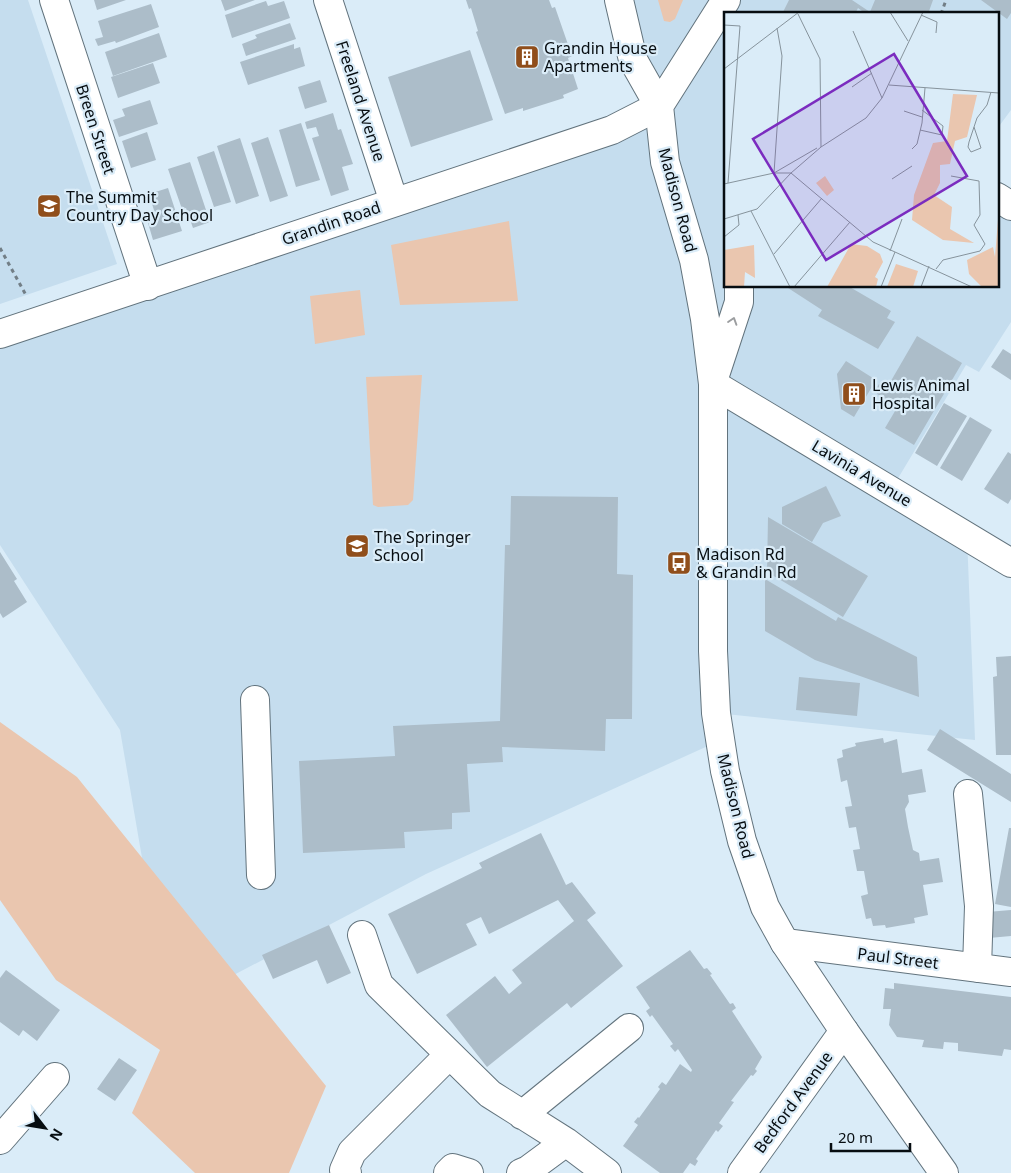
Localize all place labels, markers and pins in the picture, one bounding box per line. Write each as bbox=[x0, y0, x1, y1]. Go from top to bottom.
place label: Grandin House Apartments bbox=[544, 37, 657, 77]
building icon: Grandin House Apartments bbox=[514, 44, 540, 70]
place label: The Summit Country Day School bbox=[66, 186, 213, 226]
school or university icon: The Summit Country Day School bbox=[36, 193, 62, 219]
place label: Lewis Animal Hospital bbox=[872, 374, 970, 414]
building icon: Lewis Animal Hospital bbox=[841, 381, 867, 407]
place label: The Springer School bbox=[374, 526, 471, 566]
school or university icon: The Springer School bbox=[344, 533, 370, 559]
place label: Madison Rd & Grandin Rd bbox=[696, 543, 796, 583]
bus stop icon: Madison Rd & Grandin Rd bbox=[666, 550, 692, 576]

